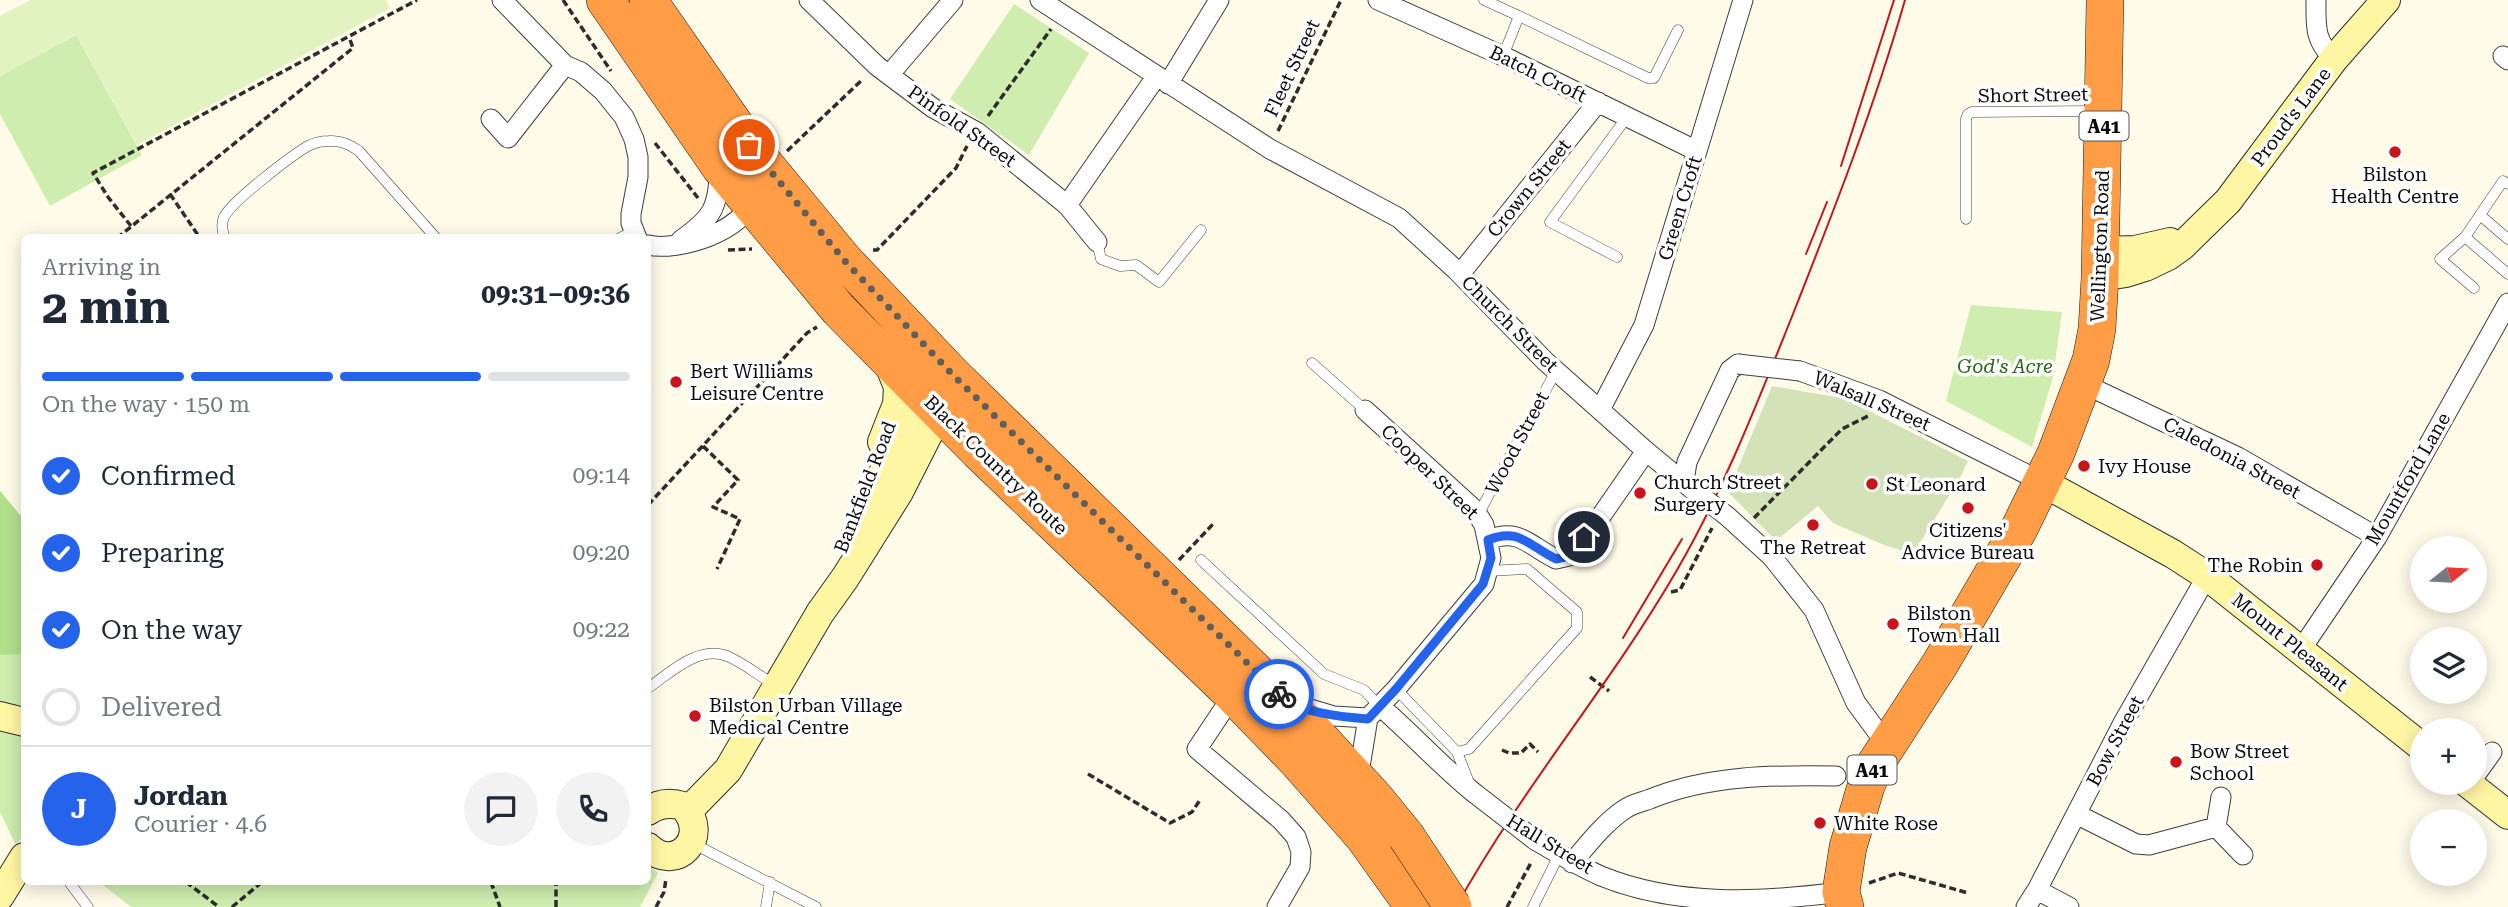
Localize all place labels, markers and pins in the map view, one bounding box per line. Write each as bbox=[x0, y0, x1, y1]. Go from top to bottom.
pin bbox=[719, 115, 779, 175]
marker: Bilston Health Centre bbox=[2387, 144, 2403, 160]
place label: Bilston Health Centre bbox=[2331, 163, 2459, 208]
place label: Bert Williams Leisure Centre bbox=[690, 360, 824, 405]
marker: Bert Williams Leisure Centre bbox=[668, 374, 684, 390]
place label: Ivy House bbox=[2098, 455, 2191, 478]
marker: Ivy House bbox=[2076, 458, 2092, 474]
place label: Church Street Surgery bbox=[1654, 471, 1781, 516]
place label: St Leonard bbox=[1886, 473, 1986, 496]
marker: St Leonard bbox=[1864, 476, 1880, 492]
marker: Church Street Surgery bbox=[1632, 485, 1648, 501]
marker: Citizens' Advice Bureau bbox=[1960, 500, 1976, 516]
pin bbox=[1554, 507, 1614, 567]
marker: The Retreat bbox=[1805, 517, 1821, 533]
place label: Citizens' Advice Bureau bbox=[1902, 519, 2035, 564]
place label: The Retreat bbox=[1760, 536, 1866, 559]
place label: The Robin bbox=[2208, 554, 2303, 577]
marker: The Robin bbox=[2309, 557, 2325, 573]
place label: Bilston Town Hall bbox=[1907, 602, 2000, 647]
marker: Bilston Town Hall bbox=[1885, 616, 1901, 632]
place label: Bilston Urban Village Medical Centre bbox=[709, 694, 903, 739]
marker: Bilston Urban Village Medical Centre bbox=[687, 708, 703, 724]
place label: Bow Street School bbox=[2190, 740, 2289, 785]
marker: Bow Street School bbox=[2168, 754, 2184, 770]
place label: White Rose bbox=[1834, 812, 1938, 835]
marker: White Rose bbox=[1812, 815, 1828, 831]

